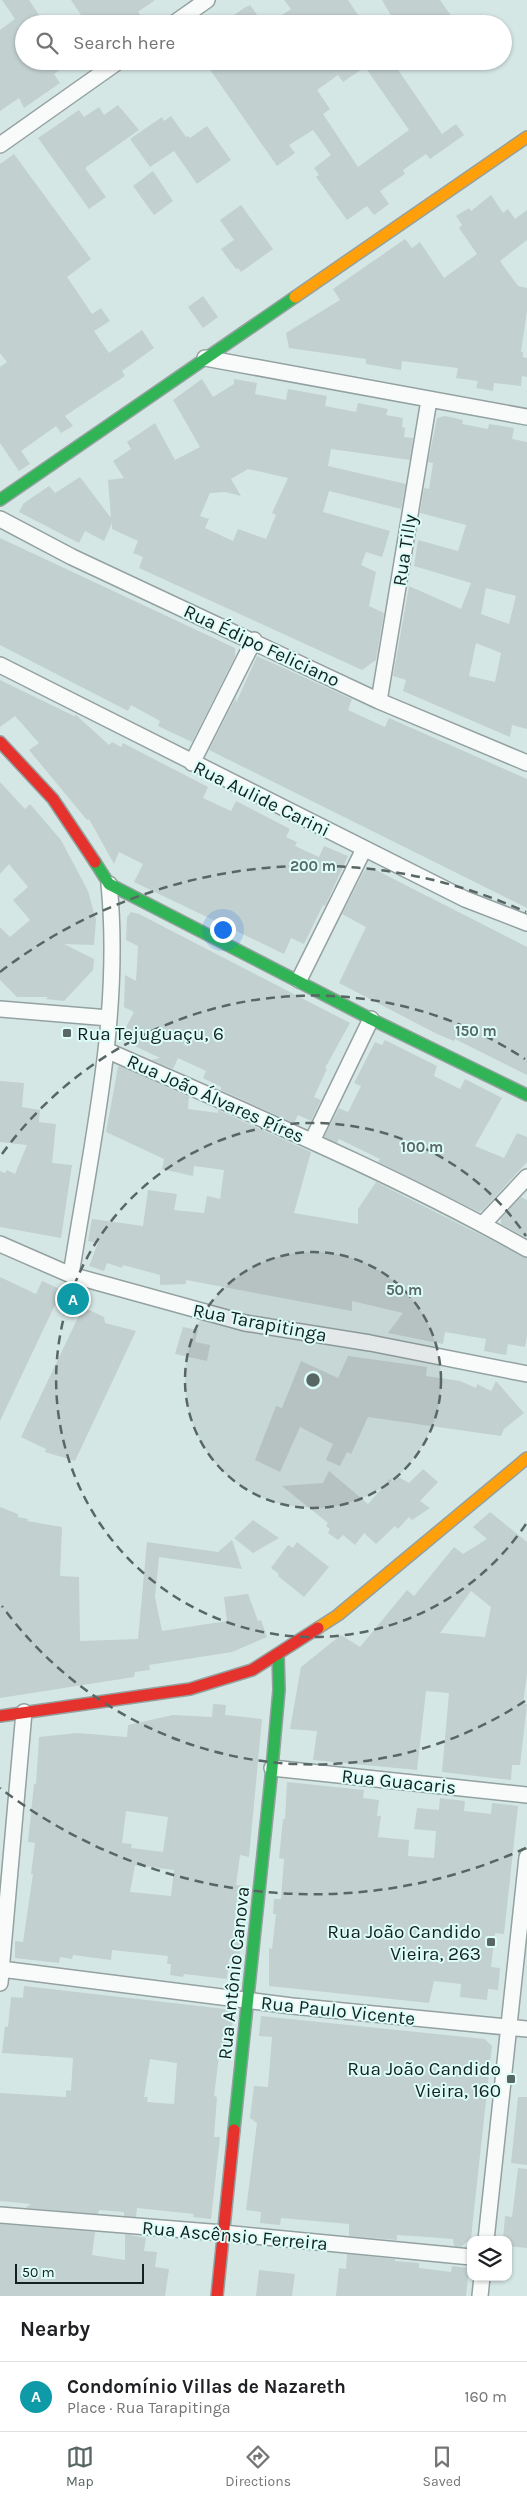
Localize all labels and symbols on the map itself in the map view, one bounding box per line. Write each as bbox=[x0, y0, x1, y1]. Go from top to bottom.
street label: Rua Tilly bbox=[388, 512, 422, 588]
street label: Rua Édipo Feliciano bbox=[180, 599, 344, 692]
street label: Rua Aulide Carini bbox=[190, 756, 333, 841]
text: 200 m bbox=[290, 857, 336, 875]
your location bbox=[210, 917, 236, 943]
text: 150 m bbox=[455, 1022, 497, 1040]
place label: Rua Tejuguaçu, 6 bbox=[77, 1023, 224, 1045]
marker: Rua Tejuguaçu, 6 bbox=[61, 1027, 73, 1039]
street label: Rua João Álvares Píres bbox=[124, 1049, 308, 1148]
text: 100 m bbox=[401, 1138, 443, 1156]
pin: A bbox=[57, 1280, 89, 1318]
text: 50 m bbox=[386, 1281, 422, 1299]
street label: Rua Tarapitinga bbox=[191, 1299, 329, 1347]
centre of rings bbox=[304, 1371, 322, 1389]
street label: Rua Guacaris bbox=[341, 1765, 457, 1799]
street label: Rua Antônio Canova bbox=[214, 1885, 254, 2061]
place label: Rua João Candido Vieira, 263 bbox=[327, 1921, 481, 1965]
marker: Rua João Candido Vieira, 263 bbox=[485, 1936, 497, 1948]
street label: Rua Paulo Vicente bbox=[260, 1992, 416, 2030]
place label: Rua João Candido Vieira, 160 bbox=[347, 2058, 501, 2102]
marker: Rua João Candido Vieira, 160 bbox=[505, 2073, 517, 2085]
street label: Rua Ascênsio Ferreira bbox=[141, 2217, 329, 2255]
scale bar bbox=[15, 2261, 144, 2284]

